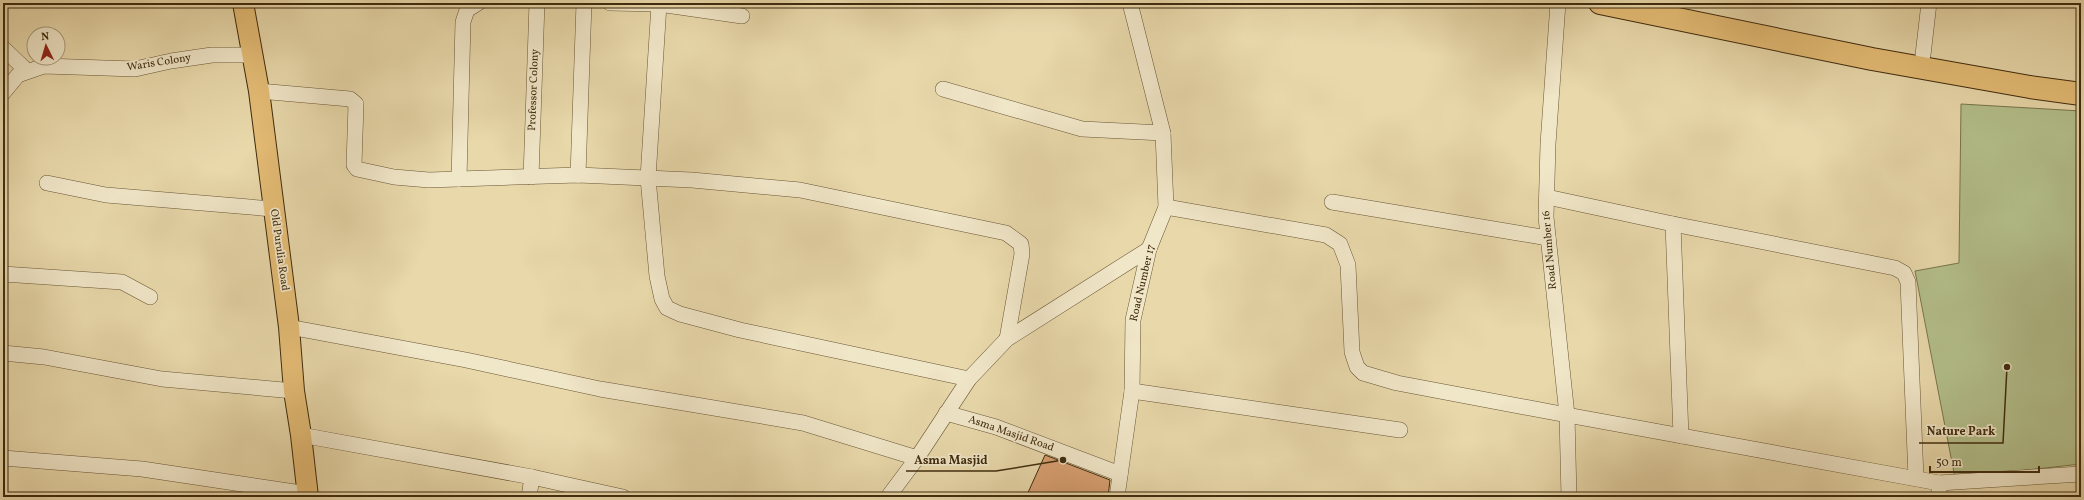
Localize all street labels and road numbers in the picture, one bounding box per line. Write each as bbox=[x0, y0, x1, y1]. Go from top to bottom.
street label: Professor Colony bbox=[525, 49, 543, 131]
street label: Waris Colony bbox=[126, 51, 192, 75]
street label: Old Purulia Road bbox=[266, 208, 292, 292]
street label: Road Number 16 bbox=[1539, 210, 1561, 290]
street label: Road Number 17 bbox=[1127, 243, 1159, 323]
street label: Asma Masjid Road bbox=[966, 412, 1056, 456]

